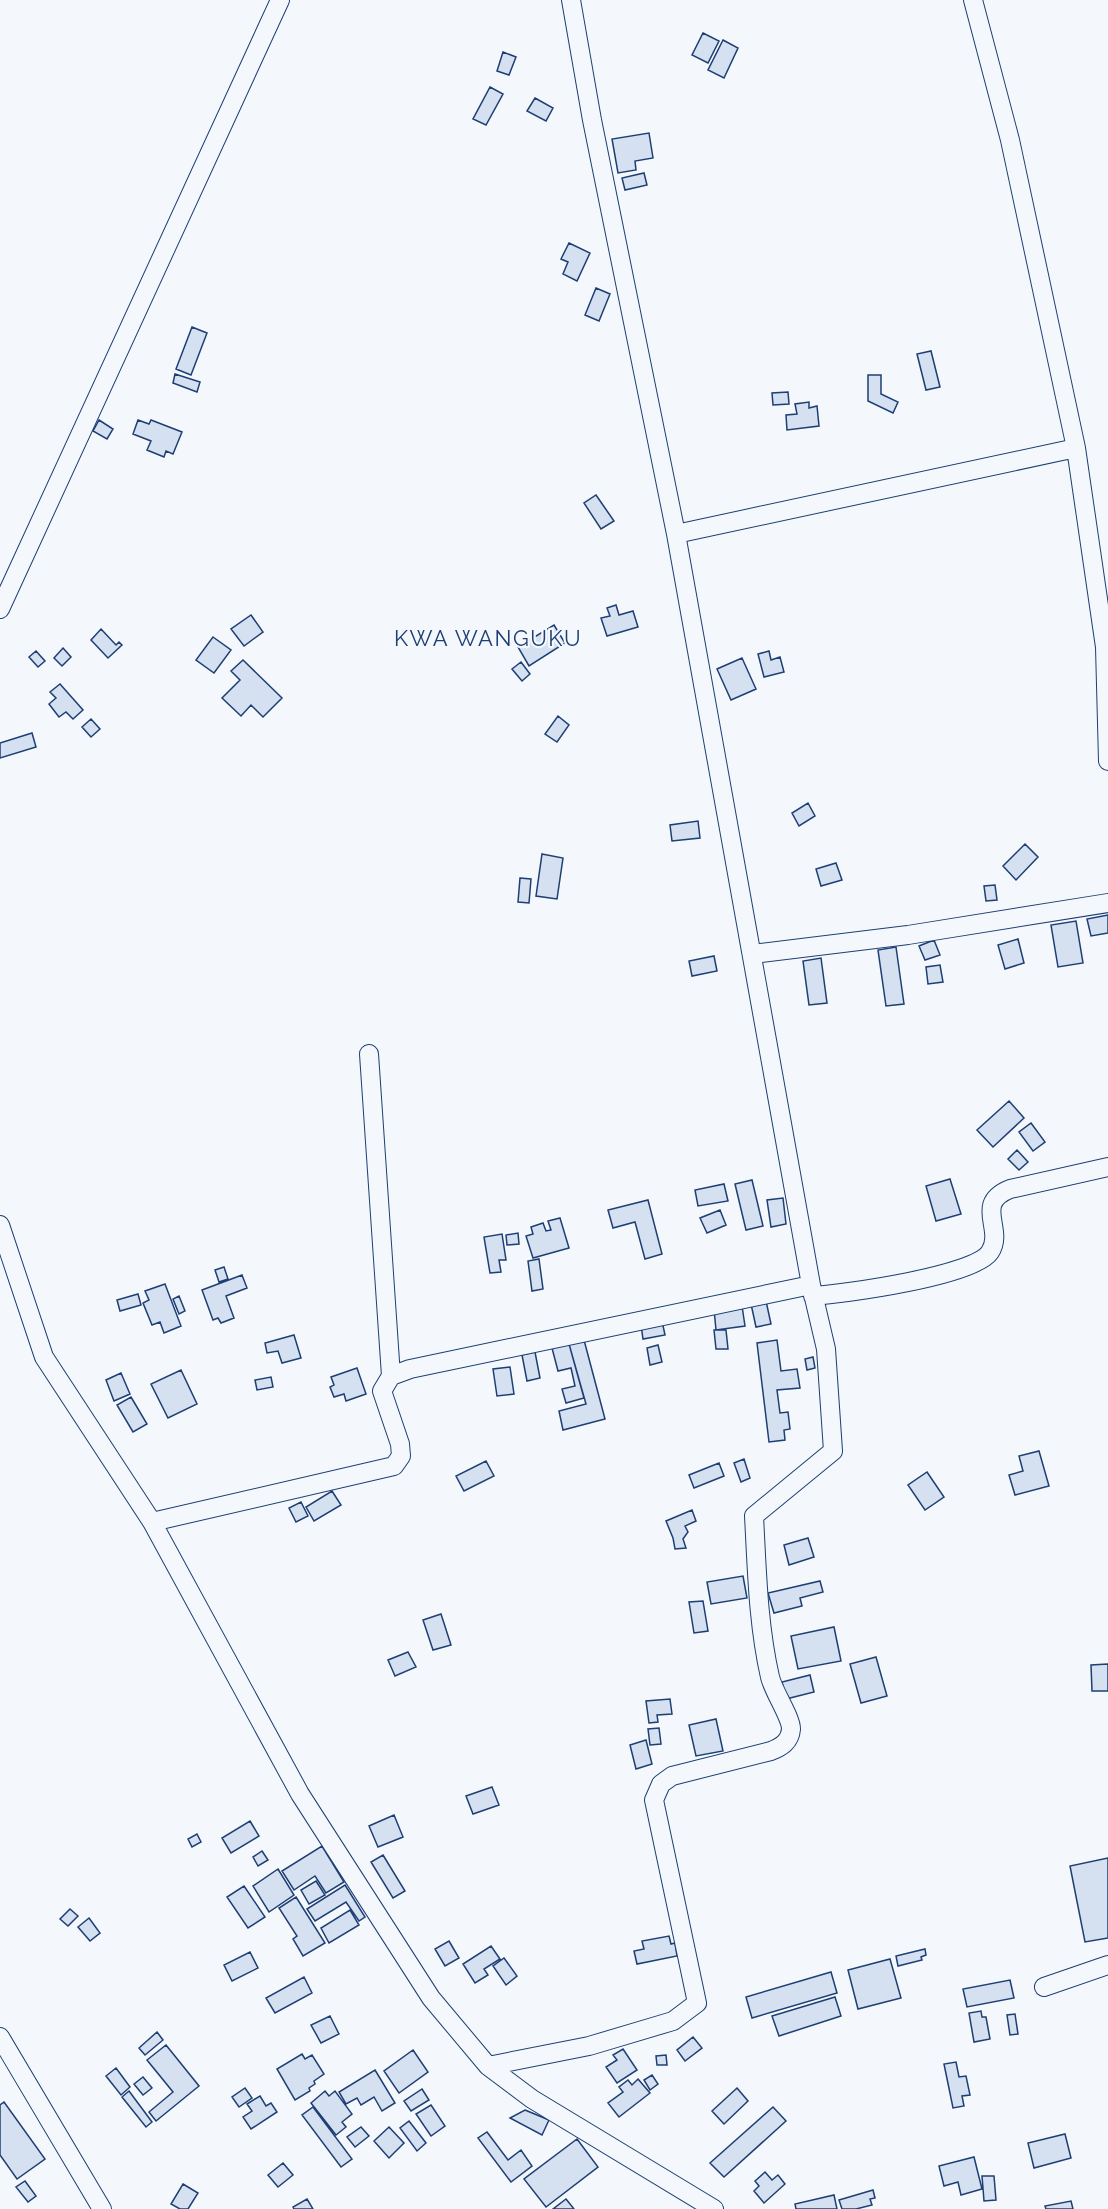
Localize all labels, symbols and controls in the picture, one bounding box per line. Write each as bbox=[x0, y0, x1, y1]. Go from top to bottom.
district label: KWA WANGUKU bbox=[394, 625, 582, 651]

